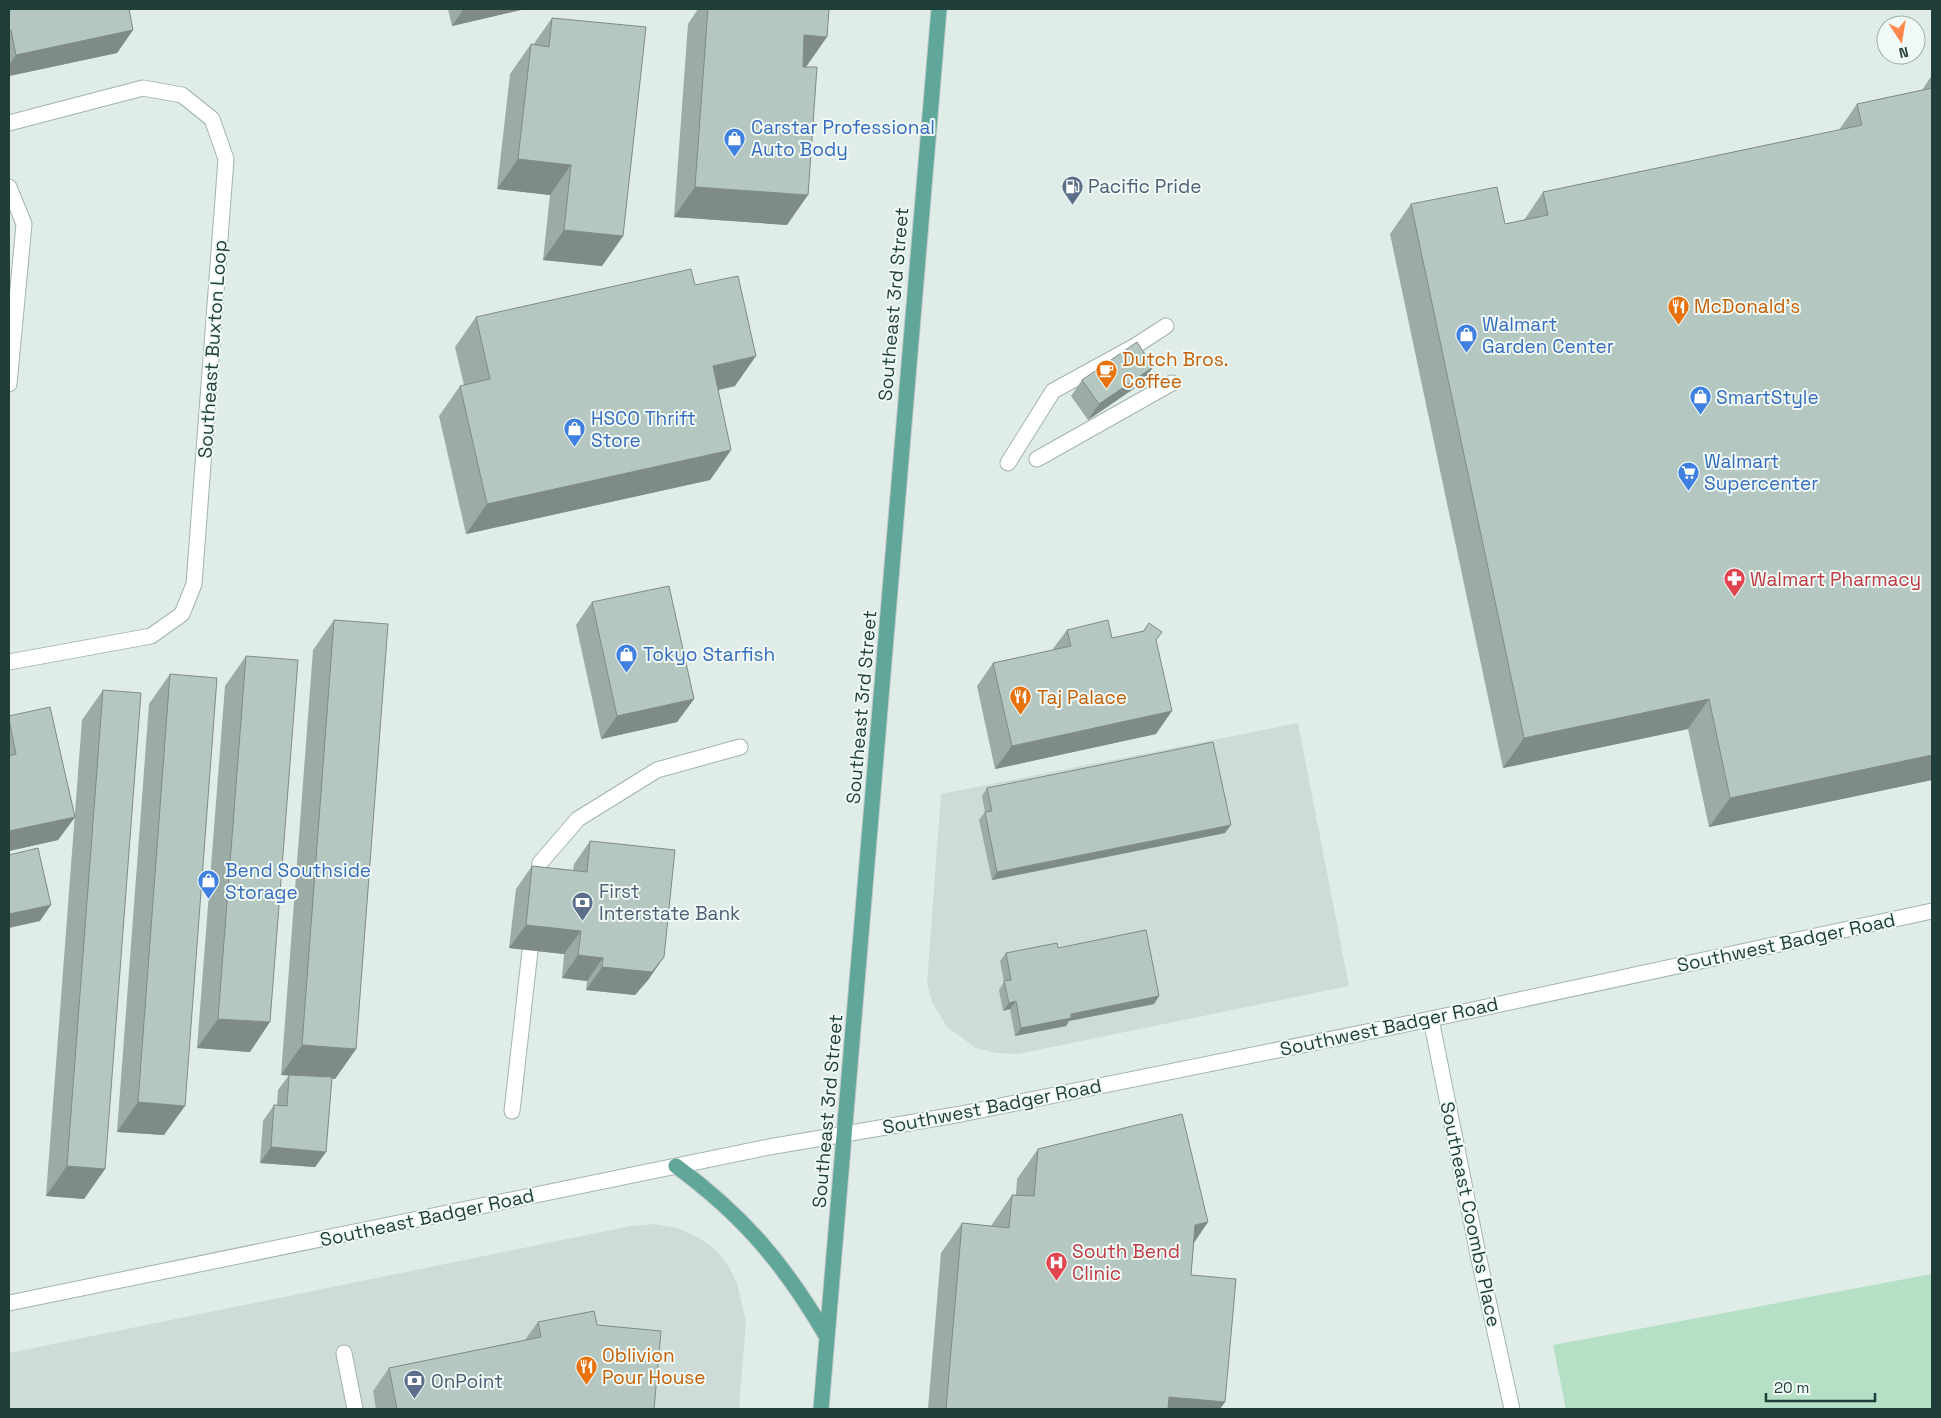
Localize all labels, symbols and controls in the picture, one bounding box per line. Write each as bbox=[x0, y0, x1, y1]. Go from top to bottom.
north arrow bbox=[1876, 15, 1926, 65]
text: N bbox=[1897, 43, 1910, 62]
place label: Carstar Professional Auto Body bbox=[751, 115, 935, 162]
shop icon: Carstar Professional Auto Body bbox=[723, 126, 747, 157]
fuel station icon: Pacific Pride bbox=[1060, 174, 1084, 205]
place label: Pacific Pride bbox=[1088, 174, 1201, 199]
street label: Southeast 3rd Street bbox=[873, 206, 914, 402]
street label: Southeast Buxton Loop bbox=[192, 239, 233, 459]
restaurant icon: McDonald's bbox=[1666, 294, 1690, 325]
place label: McDonald's bbox=[1694, 294, 1800, 319]
place label: Walmart Garden Center bbox=[1482, 312, 1614, 359]
shop icon: Walmart Garden Center bbox=[1454, 323, 1478, 354]
place label: Dutch Bros. Coffee bbox=[1122, 347, 1228, 394]
cafe icon: Dutch Bros. Coffee bbox=[1094, 358, 1118, 389]
shop icon: SmartStyle bbox=[1688, 385, 1712, 416]
place label: SmartStyle bbox=[1716, 385, 1819, 410]
place label: HSCO Thrift Store bbox=[591, 406, 696, 453]
shop icon: HSCO Thrift Store bbox=[563, 417, 587, 448]
place label: Walmart Supercenter bbox=[1704, 449, 1818, 496]
supermarket icon: Walmart Supercenter bbox=[1676, 460, 1700, 491]
pharmacy icon: Walmart Pharmacy bbox=[1722, 567, 1746, 598]
place label: Walmart Pharmacy bbox=[1750, 567, 1921, 592]
street label: Southeast 3rd Street bbox=[841, 609, 882, 805]
shop icon: Tokyo Starfish bbox=[615, 642, 639, 673]
place label: Tokyo Starfish bbox=[643, 642, 775, 667]
restaurant icon: Taj Palace bbox=[1009, 685, 1033, 716]
place label: Taj Palace bbox=[1037, 685, 1127, 710]
place label: Bend Southside Storage bbox=[225, 858, 371, 905]
shop icon: Bend Southside Storage bbox=[197, 869, 221, 900]
place label: First Interstate Bank bbox=[599, 879, 740, 926]
bank icon: First Interstate Bank bbox=[571, 890, 595, 921]
street label: Southwest Badger Road bbox=[1675, 907, 1898, 978]
street label: Southwest Badger Road bbox=[1278, 991, 1501, 1062]
street label: Southeast 3rd Street bbox=[807, 1013, 848, 1209]
street label: Southwest Badger Road bbox=[880, 1073, 1104, 1140]
street label: Southeast Coombs Place bbox=[1434, 1099, 1507, 1329]
street label: Southeast Badger Road bbox=[318, 1183, 537, 1252]
place label: South Bend Clinic bbox=[1072, 1239, 1180, 1286]
hospital icon: South Bend Clinic bbox=[1044, 1250, 1068, 1281]
place label: Oblivion Pour House bbox=[602, 1343, 706, 1390]
restaurant icon: Oblivion Pour House bbox=[574, 1354, 598, 1385]
bank icon: OnPoint bbox=[403, 1369, 427, 1400]
place label: OnPoint bbox=[431, 1369, 503, 1394]
scale bar bbox=[1766, 1370, 1875, 1402]
text: 20 m bbox=[1774, 1378, 1809, 1397]

